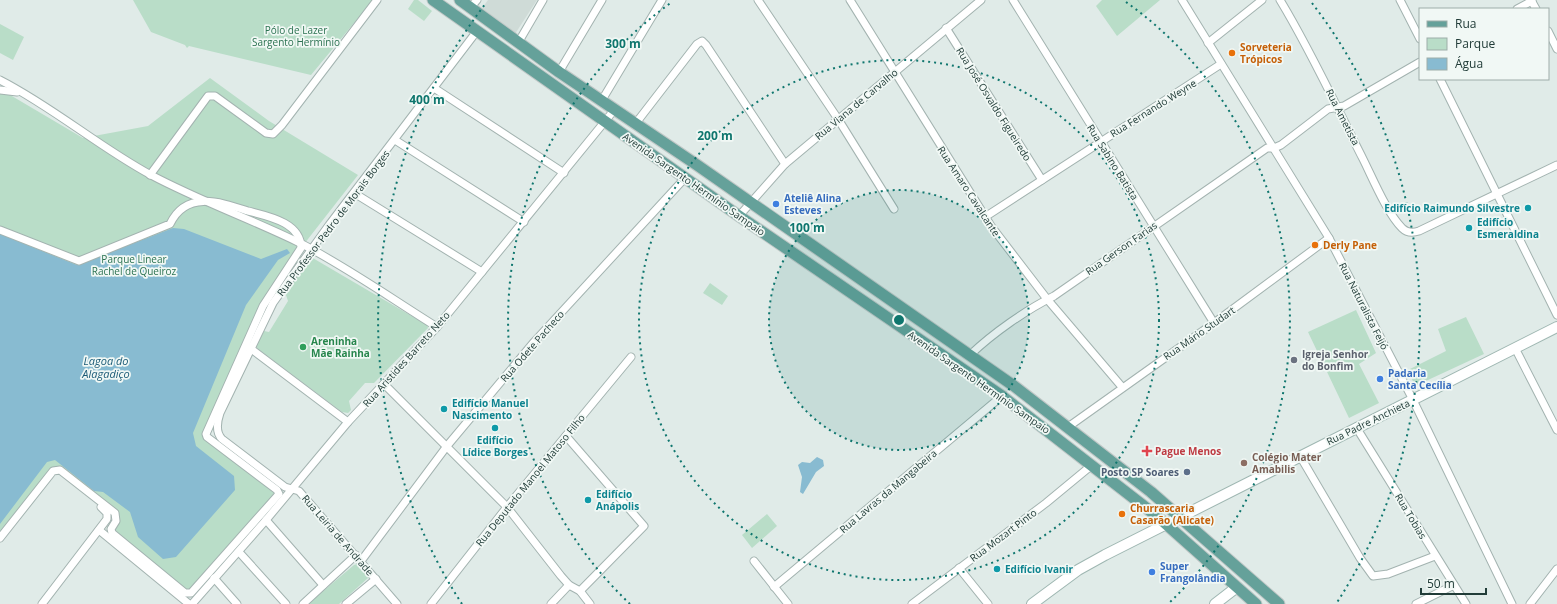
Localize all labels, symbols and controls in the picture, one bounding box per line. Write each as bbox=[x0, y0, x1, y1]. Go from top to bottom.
legend bbox=[1419, 8, 1549, 80]
text: Rua bbox=[1455, 15, 1476, 32]
park label: Pólo de Lazer Sargento Hermínio bbox=[252, 23, 340, 49]
text: 300 m bbox=[605, 35, 641, 52]
text: Parque bbox=[1455, 35, 1495, 52]
place label: Sorveteria Trópicos bbox=[1240, 40, 1292, 66]
street label: Rua José Osvaldo Figueiredo bbox=[953, 44, 1035, 164]
marker: Sorveteria Trópicos bbox=[1227, 48, 1237, 58]
text: Água bbox=[1455, 55, 1483, 72]
street label: Rua Viana de Carvalho bbox=[812, 65, 900, 143]
street label: Rua Fernando Weyne bbox=[1107, 76, 1199, 140]
street label: Rua Ametista bbox=[1323, 86, 1363, 148]
text: 400 m bbox=[409, 91, 445, 108]
street label: Rua Sabino Batista bbox=[1084, 121, 1142, 203]
text: 200 m bbox=[697, 127, 733, 144]
street label: Avenida Sargento Hermínio Sampaio bbox=[620, 129, 768, 239]
street label: Rua Amaro Cavalcante bbox=[935, 143, 1004, 239]
street label: Rua Professor Pedro de Morais Borges bbox=[273, 147, 393, 299]
place label: Ateliê Alina Esteves bbox=[784, 191, 841, 217]
marker: Ateliê Alina Esteves bbox=[771, 199, 781, 209]
place label: Edifício Raimundo Silvestre bbox=[1384, 201, 1520, 215]
marker: Edifício Raimundo Silvestre bbox=[1523, 203, 1533, 213]
place label: Edifício Esmeraldina bbox=[1477, 215, 1539, 241]
street label: Rua Gerson Farias bbox=[1082, 218, 1160, 278]
text: 100 m bbox=[789, 219, 825, 236]
marker: Edifício Esmeraldina bbox=[1464, 223, 1474, 233]
place label: Derly Pane bbox=[1323, 238, 1377, 252]
marker: Derly Pane bbox=[1310, 240, 1320, 250]
park label: Parque Linear Rachel de Queiroz bbox=[92, 252, 177, 278]
street label: Rua Naturalista Feijó bbox=[1336, 260, 1392, 352]
street label: Rua Mário Studart bbox=[1160, 303, 1238, 363]
street label: Rua Odete Pacheco bbox=[497, 307, 567, 385]
street label: Rua Aristides Barreto Neto bbox=[359, 308, 453, 410]
centre of rings bbox=[892, 313, 906, 327]
street label: Avenida Sargento Hermínio Sampaio bbox=[905, 327, 1053, 437]
place label: Areninha Mãe Rainha bbox=[311, 334, 370, 360]
marker: Areninha Mãe Rainha bbox=[298, 342, 308, 352]
place label: Igreja Senhor do Bonfim bbox=[1302, 347, 1369, 373]
water label: Lagoa do Alagadiço bbox=[81, 353, 130, 381]
marker: Igreja Senhor do Bonfim bbox=[1289, 355, 1299, 365]
place label: Padaria Santa Cecília bbox=[1388, 366, 1452, 392]
marker: Padaria Santa Cecília bbox=[1375, 374, 1385, 384]
place label: Edifício Manuel Nascimento bbox=[452, 396, 528, 422]
street label: Rua Padre Anchieta bbox=[1324, 396, 1412, 448]
marker: Edifício Manuel Nascimento bbox=[439, 404, 449, 414]
street label: Rua Deputado Manoel Matoso Filho bbox=[472, 411, 588, 549]
marker: Edifício Lídice Borges bbox=[490, 423, 500, 433]
place label: Edifício Lídice Borges bbox=[462, 433, 528, 459]
place label: Pague Menos bbox=[1155, 444, 1221, 458]
street label: Rua Lavras da Mangabeira bbox=[836, 446, 940, 536]
marker: Pague Menos bbox=[1142, 446, 1152, 456]
place label: Colégio Mater Amabilis bbox=[1252, 450, 1322, 476]
marker: Colégio Mater Amabilis bbox=[1239, 458, 1249, 468]
place label: Posto SP Soares bbox=[1101, 465, 1179, 479]
marker: Posto SP Soares bbox=[1182, 467, 1192, 477]
place label: Edifício Anápolis bbox=[596, 487, 639, 513]
street label: Rua Tobias bbox=[1392, 491, 1430, 542]
street label: Rua Leiria de Andrade bbox=[299, 492, 377, 579]
marker: Edifício Anápolis bbox=[583, 495, 593, 505]
place label: Churrascaria Casarão (Alicate) bbox=[1130, 501, 1214, 527]
street label: Rua Mozart Pinto bbox=[967, 505, 1039, 565]
marker: Churrascaria Casarão (Alicate) bbox=[1117, 509, 1127, 519]
place label: Super Frangolândia bbox=[1160, 559, 1226, 585]
place label: Edifício Ivanir bbox=[1005, 562, 1074, 576]
marker: Edifício Ivanir bbox=[992, 564, 1002, 574]
marker: Super Frangolândia bbox=[1147, 567, 1157, 577]
scale bar bbox=[1421, 570, 1486, 596]
text: 50 m bbox=[1427, 575, 1455, 592]

